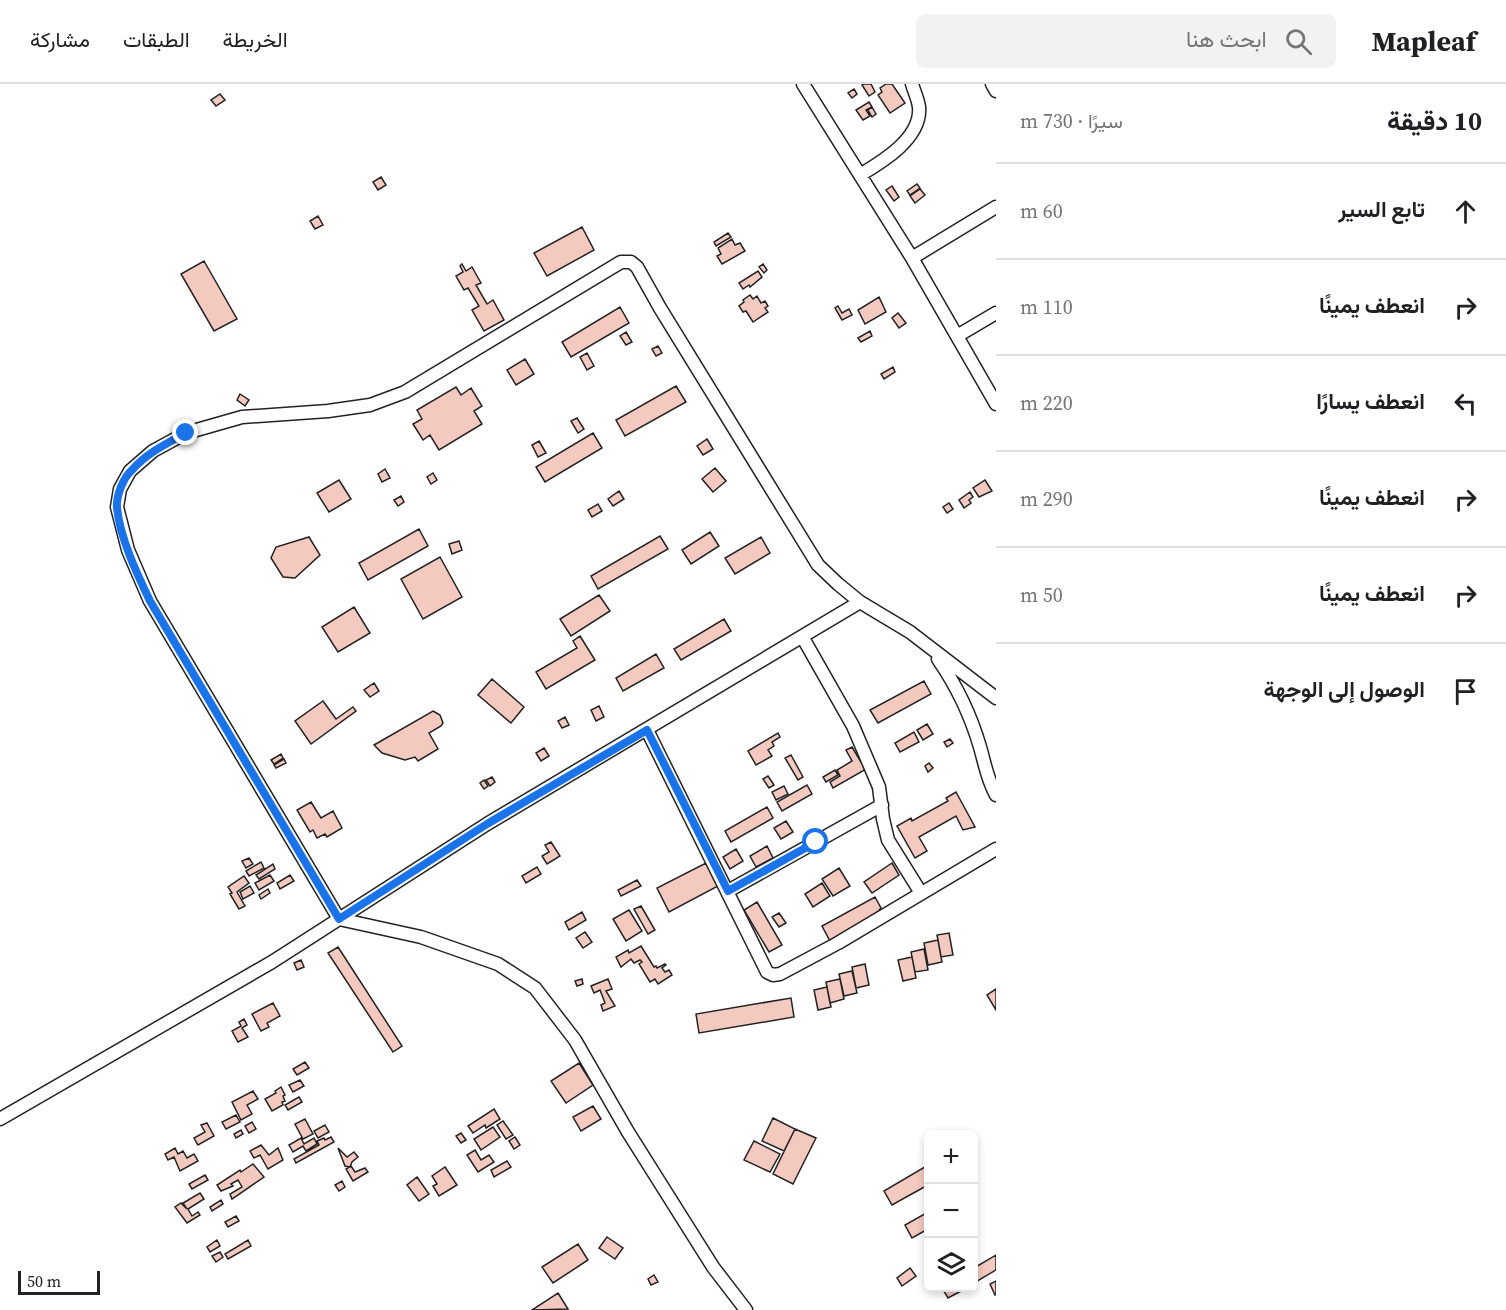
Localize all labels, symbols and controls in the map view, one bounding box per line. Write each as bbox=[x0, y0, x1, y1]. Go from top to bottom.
search box bbox=[916, 14, 1336, 68]
text: Mapleaf bbox=[1372, 22, 1476, 60]
text: ابحث هنا bbox=[1186, 24, 1267, 54]
text: مشاركة bbox=[30, 25, 90, 54]
text: الطبقات bbox=[123, 25, 190, 54]
text: الخريطة bbox=[223, 25, 288, 54]
icon: search bbox=[1282, 25, 1315, 58]
text: 10 دقيقة bbox=[1387, 103, 1482, 139]
text: سيرًا · 730 m bbox=[1020, 107, 1123, 135]
text: تابع السير bbox=[1338, 194, 1425, 224]
icon: ahead bbox=[1449, 195, 1482, 228]
text: 60 m bbox=[1020, 197, 1063, 225]
text: انعطف يمينًا bbox=[1319, 290, 1425, 320]
icon: right bbox=[1449, 291, 1482, 324]
text: 110 m bbox=[1020, 293, 1073, 321]
text: انعطف يسارًا bbox=[1316, 386, 1425, 416]
icon: left bbox=[1449, 387, 1482, 420]
text: 220 m bbox=[1020, 389, 1073, 417]
route end bbox=[172, 419, 198, 445]
text: انعطف يمينًا bbox=[1319, 482, 1425, 512]
icon: right bbox=[1449, 483, 1482, 516]
text: 290 m bbox=[1020, 485, 1073, 513]
text: انعطف يمينًا bbox=[1319, 578, 1425, 608]
icon: right bbox=[1449, 579, 1482, 612]
text: 50 m bbox=[1020, 581, 1063, 609]
text: الوصول إلى الوجهة bbox=[1263, 674, 1425, 704]
icon: arrive bbox=[1449, 675, 1482, 708]
route start bbox=[802, 828, 828, 854]
map controls bbox=[924, 1130, 978, 1292]
button: + bbox=[924, 1130, 978, 1184]
button: − bbox=[924, 1184, 978, 1238]
button: layers bbox=[924, 1238, 978, 1292]
scale bar bbox=[18, 1268, 100, 1296]
text: 50 m bbox=[27, 1270, 61, 1292]

